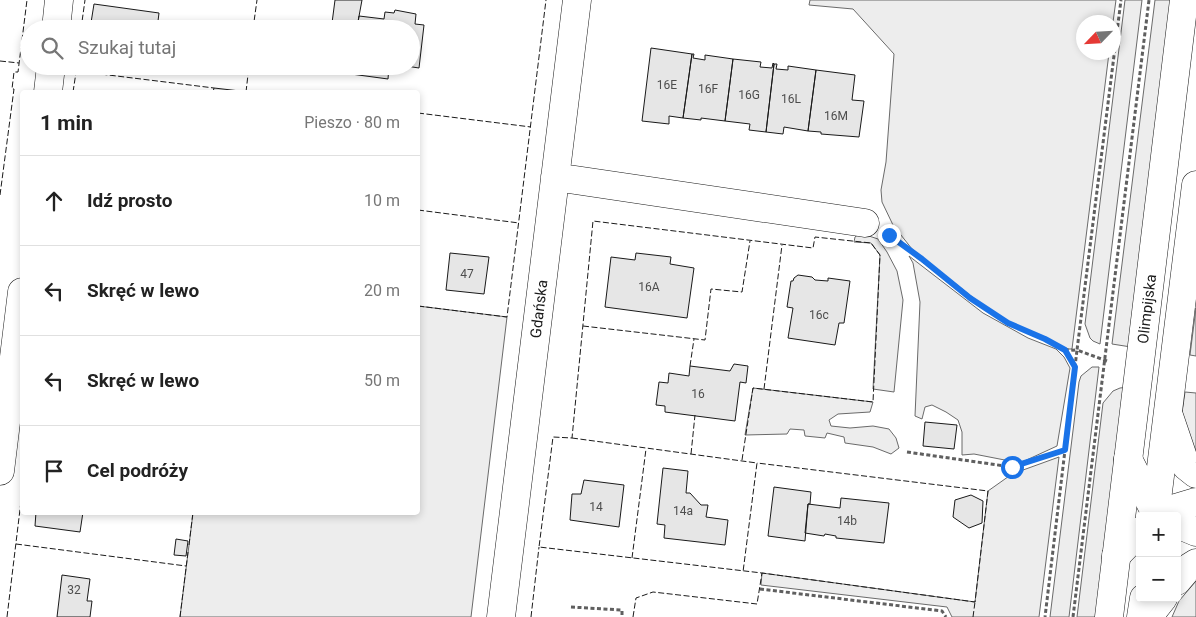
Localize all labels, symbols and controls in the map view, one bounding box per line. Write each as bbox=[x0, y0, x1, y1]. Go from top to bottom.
north arrow bbox=[1076, 15, 1121, 60]
search box bbox=[20, 20, 420, 75]
icon: search bbox=[38, 34, 66, 62]
text: Szukaj tutaj bbox=[78, 36, 176, 59]
house number: 16E bbox=[657, 78, 677, 92]
house number: 16F bbox=[698, 82, 718, 96]
house number: 16G bbox=[738, 88, 760, 102]
house number: 16L bbox=[781, 92, 802, 106]
house number: 16M bbox=[824, 109, 848, 123]
text: 1 min bbox=[40, 111, 93, 135]
text: Pieszo · 80 m bbox=[304, 113, 400, 132]
icon: ahead bbox=[40, 187, 68, 215]
text: Idź prosto bbox=[87, 189, 172, 212]
text: 10 m bbox=[364, 191, 400, 210]
route end bbox=[878, 224, 901, 247]
house number: 47 bbox=[460, 267, 474, 281]
street label: Olimpijska bbox=[1134, 273, 1160, 345]
icon: left bbox=[40, 277, 68, 305]
text: Skręć w lewo bbox=[87, 279, 199, 302]
street label: Gdańska bbox=[526, 279, 552, 339]
house number: 16A bbox=[638, 280, 660, 294]
text: 20 m bbox=[364, 281, 400, 300]
house number: 16c bbox=[809, 308, 829, 322]
icon: left bbox=[40, 367, 68, 395]
text: Skręć w lewo bbox=[87, 369, 199, 392]
text: 50 m bbox=[364, 371, 400, 390]
house number: 16 bbox=[691, 387, 705, 401]
route start bbox=[1001, 456, 1024, 479]
icon: arrive bbox=[40, 457, 68, 485]
text: Cel podróży bbox=[87, 459, 188, 482]
house number: 14 bbox=[589, 500, 603, 514]
house number: 14a bbox=[673, 504, 693, 518]
map controls bbox=[1136, 512, 1181, 602]
button: + bbox=[1136, 512, 1181, 557]
house number: 14b bbox=[837, 514, 857, 528]
button: − bbox=[1136, 557, 1181, 602]
house number: 32 bbox=[67, 583, 81, 597]

